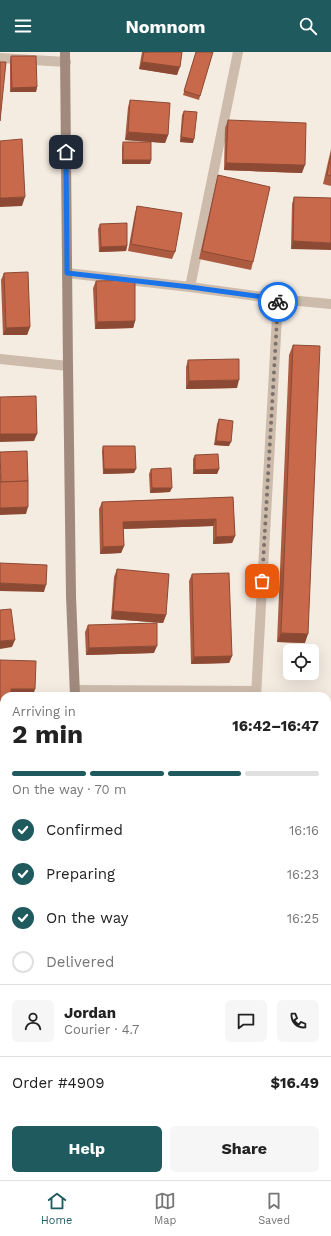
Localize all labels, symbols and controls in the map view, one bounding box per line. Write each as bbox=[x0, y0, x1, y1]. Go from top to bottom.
icon: menu bbox=[12, 15, 34, 37]
icon: search bbox=[297, 15, 319, 37]
text: Nomnom bbox=[126, 16, 205, 37]
pin bbox=[49, 135, 83, 169]
icon: home bbox=[55, 141, 77, 163]
courier bbox=[258, 282, 298, 322]
icon: bike bbox=[267, 291, 289, 313]
pin bbox=[245, 564, 279, 598]
icon: bag bbox=[251, 570, 273, 592]
map controls bbox=[283, 644, 319, 680]
button: locate bbox=[283, 644, 319, 680]
text: Arriving in bbox=[12, 704, 76, 719]
text: 16:42–16:47 bbox=[232, 717, 319, 735]
text: 2 min bbox=[12, 719, 83, 749]
text: On the way · 70 m bbox=[12, 782, 126, 797]
icon: check bbox=[12, 819, 34, 841]
text: Confirmed bbox=[46, 821, 123, 839]
text: 16:16 bbox=[289, 823, 319, 838]
icon: check bbox=[12, 863, 34, 885]
text: Preparing bbox=[46, 865, 115, 883]
text: 16:23 bbox=[287, 867, 319, 882]
icon: check bbox=[12, 907, 34, 929]
text: On the way bbox=[46, 909, 128, 927]
text: 16:25 bbox=[287, 911, 319, 926]
text: Delivered bbox=[46, 953, 114, 971]
button: person bbox=[12, 1000, 54, 1042]
button: chat bbox=[225, 1000, 267, 1042]
button: phone bbox=[277, 1000, 319, 1042]
text: Jordan bbox=[64, 1004, 116, 1022]
text: Courier · 4.7 bbox=[64, 1022, 139, 1037]
text: Order #4909 bbox=[12, 1074, 105, 1092]
text: $16.49 bbox=[270, 1074, 319, 1092]
button: Help bbox=[12, 1126, 162, 1172]
button: Share bbox=[170, 1126, 319, 1172]
tab: Home bbox=[41, 1190, 72, 1227]
tab: Map bbox=[154, 1190, 176, 1227]
tab: Saved bbox=[258, 1190, 290, 1227]

